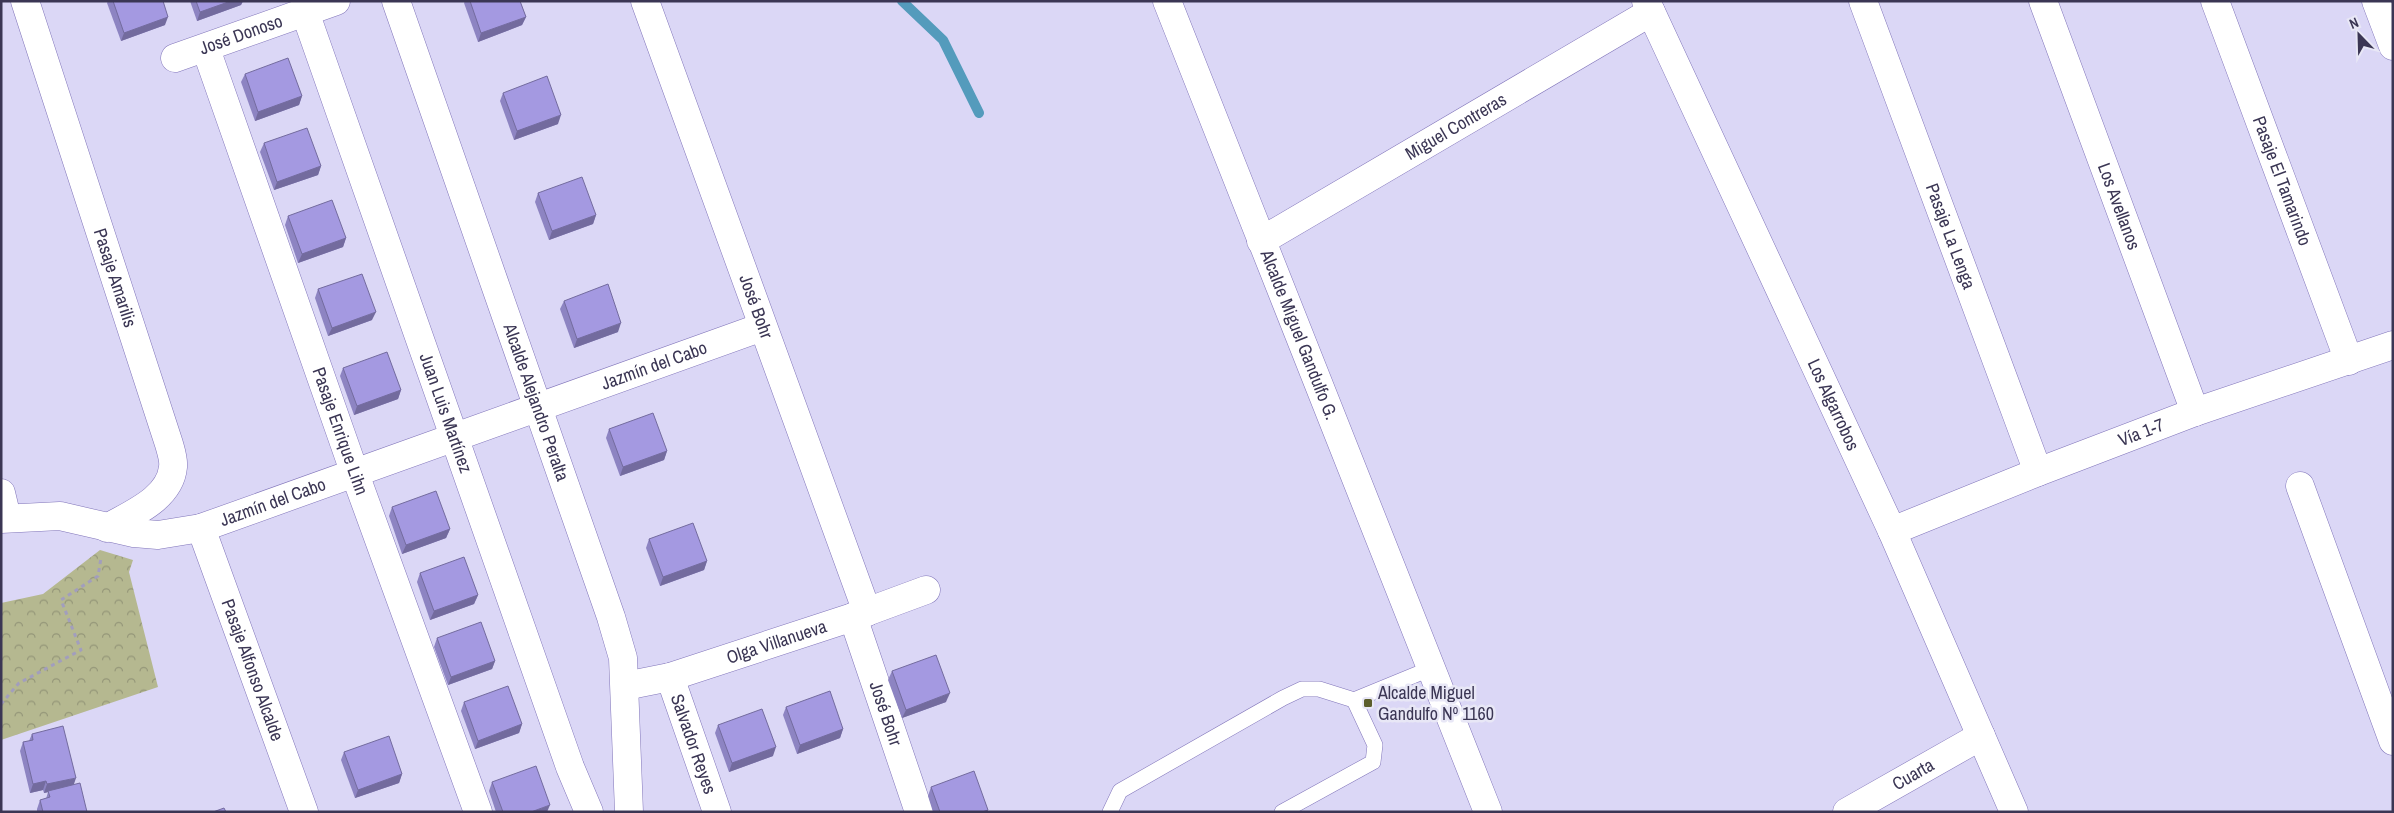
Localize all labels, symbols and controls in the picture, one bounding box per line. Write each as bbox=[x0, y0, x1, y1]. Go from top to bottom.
street label: José Donoso bbox=[196, 8, 286, 60]
north arrow bbox=[2334, 10, 2384, 60]
text: N bbox=[2347, 13, 2361, 33]
street label: Miguel Contreras bbox=[1400, 87, 1511, 166]
street label: Pasaje El Tamarindo bbox=[2247, 112, 2318, 249]
street label: Los Avellanos bbox=[2092, 159, 2147, 253]
street label: Pasaje La Lenga bbox=[1920, 180, 1982, 292]
street label: Pasaje Amarilis bbox=[88, 225, 143, 330]
street label: Alcalde Miguel Gandulfo G. bbox=[1254, 245, 1344, 423]
street label: José Bohr bbox=[733, 271, 780, 342]
street label: Alcalde Alejandro Peralta bbox=[497, 319, 576, 484]
street label: Jazmín del Cabo bbox=[598, 335, 710, 396]
street label: Juan Luis Martínez bbox=[414, 349, 479, 476]
street label: Los Algarrobos bbox=[1802, 354, 1866, 454]
street label: Pasaje Enrique Lihn bbox=[307, 364, 375, 498]
street label: Vía 1-7 bbox=[2114, 412, 2168, 452]
street label: Jazmín del Cabo bbox=[216, 471, 329, 532]
street label: Pasaje Alfonso Alcalde bbox=[216, 595, 290, 744]
street label: Olga Villanueva bbox=[723, 614, 830, 670]
street label: José Bohr bbox=[864, 678, 909, 749]
place label: Alcalde Miguel Gandulfo Nº 1160 bbox=[1377, 680, 1494, 726]
street label: Salvador Reyes bbox=[665, 691, 723, 797]
marker: Alcalde Miguel Gandulfo Nº 1160 bbox=[1362, 697, 1374, 709]
street label: Cuarta bbox=[1887, 752, 1938, 796]

